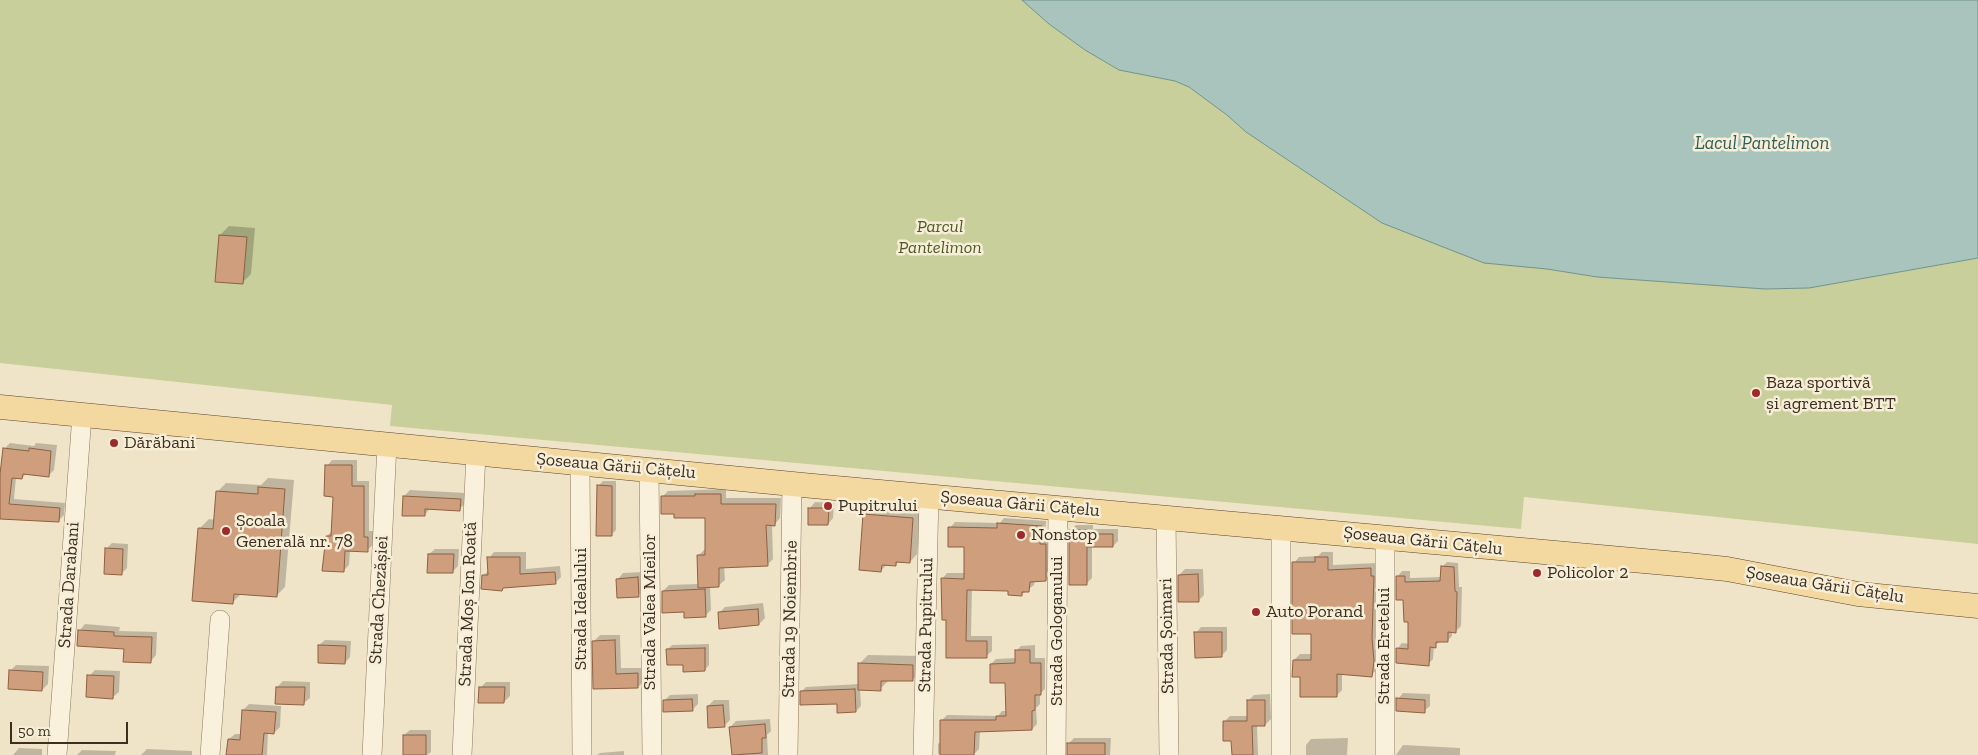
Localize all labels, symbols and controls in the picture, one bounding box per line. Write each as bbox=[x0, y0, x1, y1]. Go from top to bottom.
water label: Lacul Pantelimon bbox=[1695, 133, 1829, 155]
park label: Parcul Pantelimon bbox=[898, 216, 982, 258]
place label: Baza sportivă și agrement BTT bbox=[1766, 372, 1896, 414]
marker: Baza sportivă și agrement BTT bbox=[1750, 387, 1762, 399]
place label: Dărăbani bbox=[124, 432, 195, 454]
marker: Dărăbani bbox=[108, 437, 120, 449]
street label: Șoseaua Gării Cățelu bbox=[535, 448, 697, 484]
street label: Șoseaua Gării Cățelu bbox=[939, 486, 1101, 522]
place label: Pupitrului bbox=[838, 495, 918, 517]
marker: Pupitrului bbox=[822, 500, 834, 512]
place label: Școala Generală nr. 78 bbox=[236, 510, 353, 552]
street label: Strada Darabani bbox=[54, 521, 84, 649]
street label: Strada Moș Ion Roată bbox=[454, 521, 482, 687]
street label: Șoseaua Gării Cățelu bbox=[1342, 522, 1504, 560]
place label: Nonstop bbox=[1031, 524, 1097, 546]
marker: Școala Generală nr. 78 bbox=[220, 525, 232, 537]
marker: Nonstop bbox=[1015, 529, 1027, 541]
street label: Strada Valea Mieilor bbox=[639, 534, 661, 690]
street label: Strada Chezășiei bbox=[365, 535, 393, 665]
street label: Strada 19 Noiembrie bbox=[778, 540, 802, 698]
street label: Strada Idealului bbox=[570, 548, 592, 670]
street label: Strada Gologanului bbox=[1046, 556, 1068, 706]
street label: Strada Pupitrului bbox=[914, 557, 938, 693]
place label: Policolor 2 bbox=[1547, 562, 1628, 584]
street label: Șoseaua Gării Cățelu bbox=[1744, 562, 1906, 608]
marker: Policolor 2 bbox=[1531, 567, 1543, 579]
street label: Strada Șoimari bbox=[1155, 578, 1179, 694]
street label: Strada Eretelui bbox=[1373, 588, 1395, 704]
place label: Auto Porand bbox=[1266, 601, 1363, 623]
marker: Auto Porand bbox=[1250, 606, 1262, 618]
scale bar bbox=[12, 712, 130, 744]
text: 50 m bbox=[18, 722, 51, 740]

